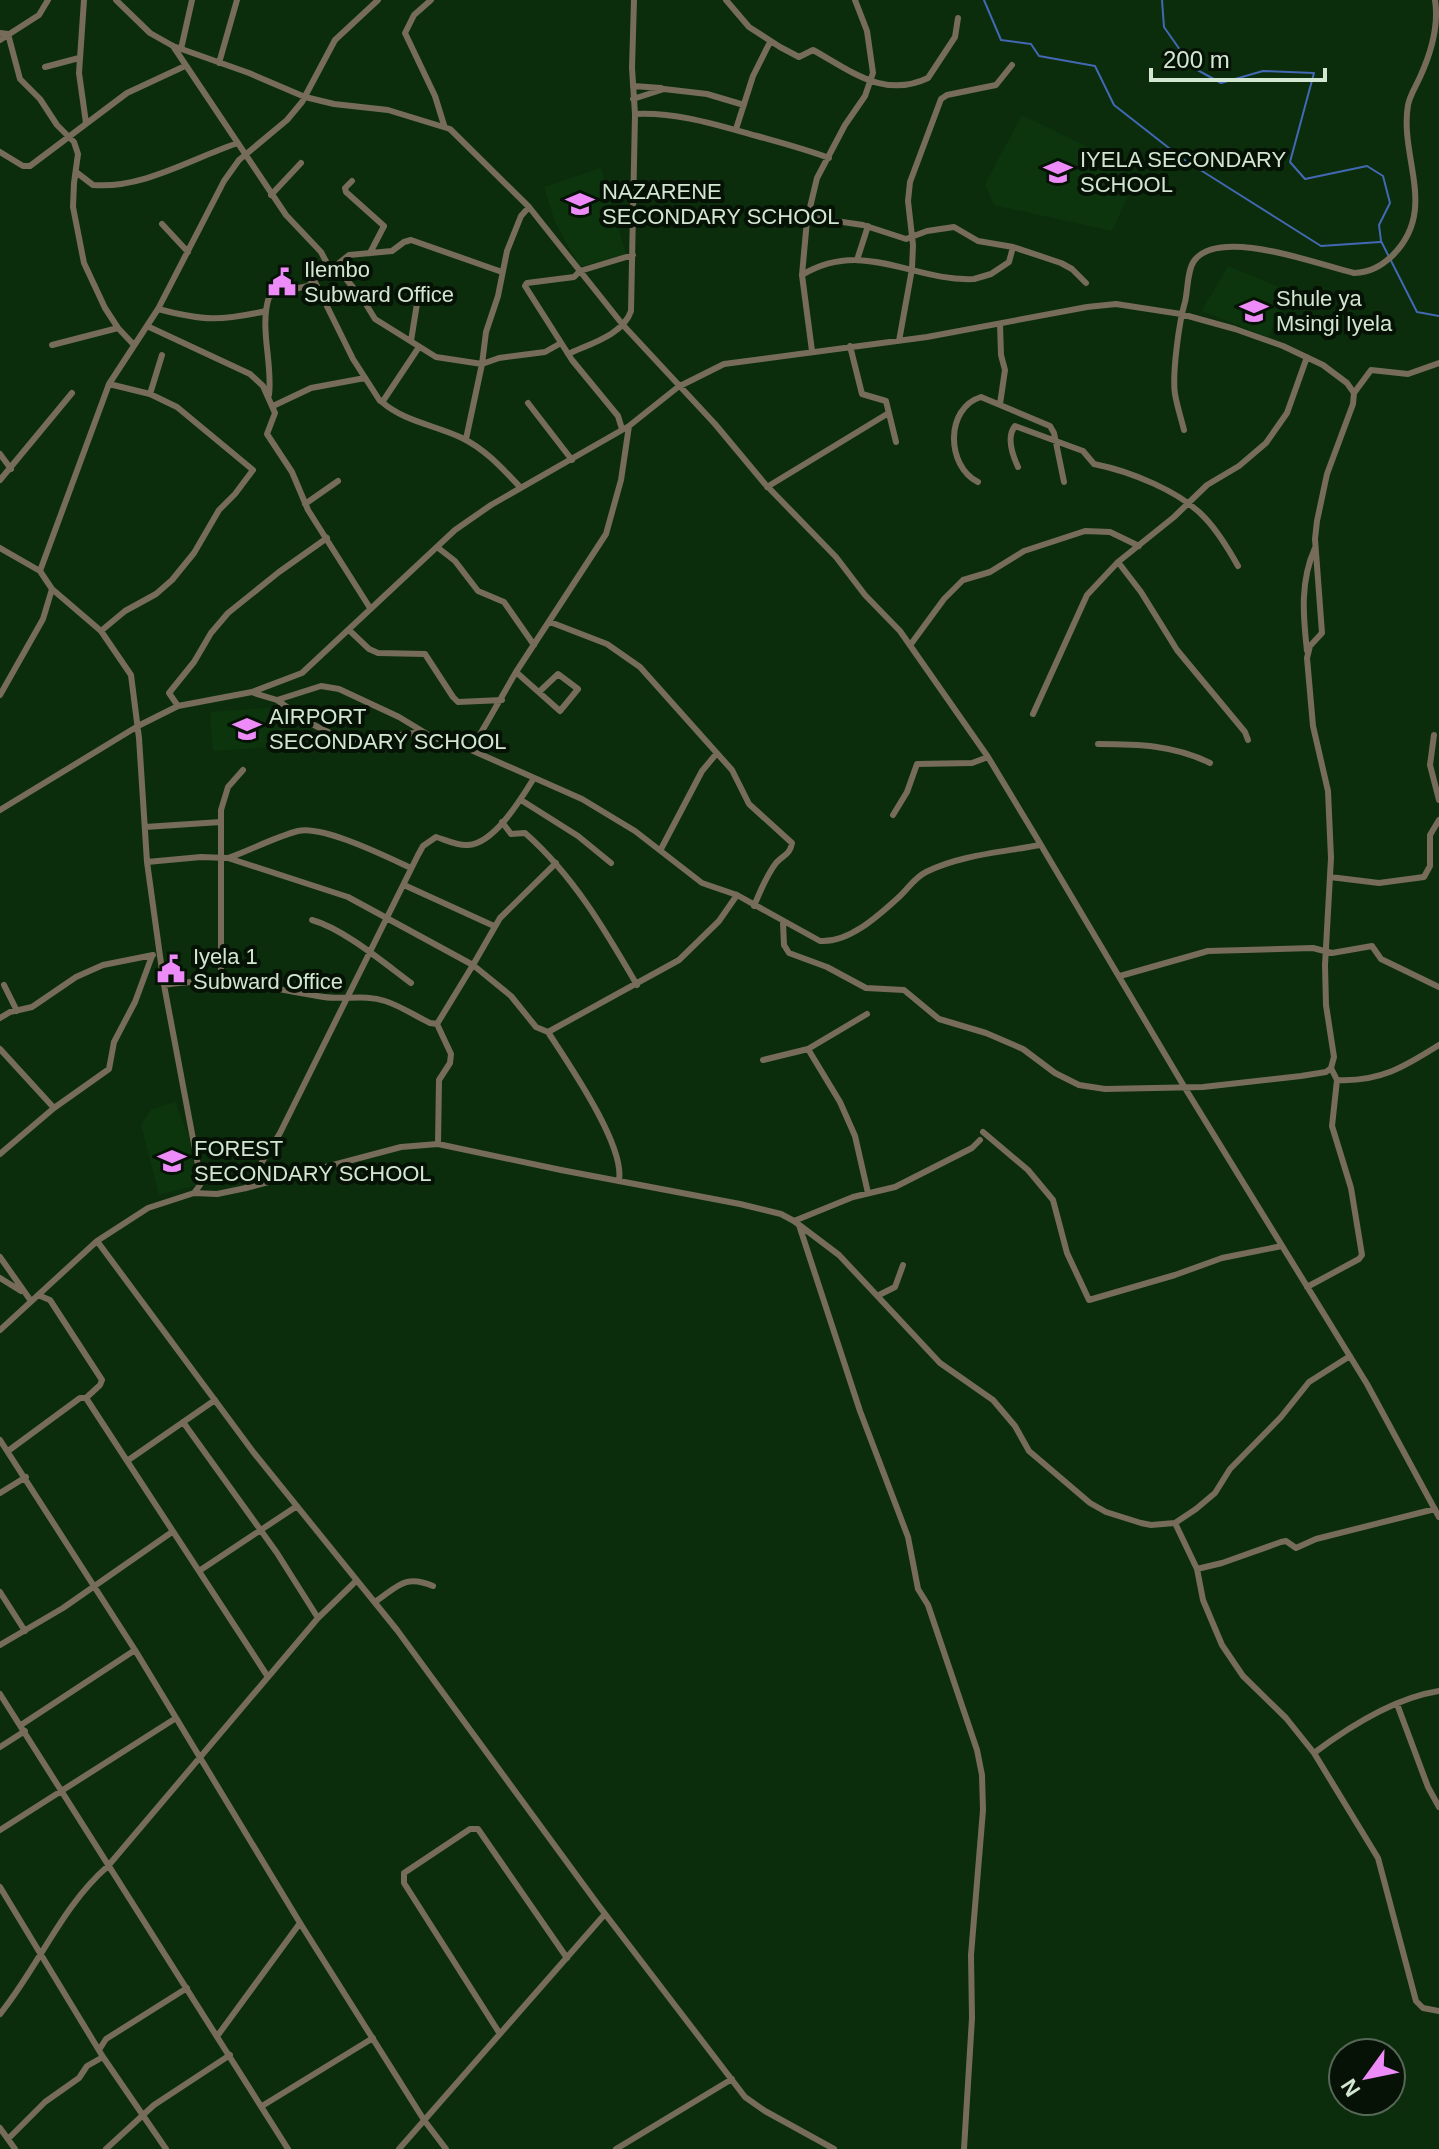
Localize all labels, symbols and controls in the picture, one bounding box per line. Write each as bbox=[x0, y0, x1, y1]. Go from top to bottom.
scale bar bbox=[1151, 32, 1325, 82]
text: 200 m bbox=[1163, 46, 1230, 73]
place label: IYELA SECONDARY SCHOOL bbox=[1080, 147, 1287, 197]
school or university icon: IYELA SECONDARY SCHOOL bbox=[1043, 157, 1073, 187]
place label: NAZARENE SECONDARY SCHOOL bbox=[602, 179, 840, 229]
school or university icon: NAZARENE SECONDARY SCHOOL bbox=[565, 189, 595, 219]
place label: Ilembo Subward Office bbox=[304, 257, 454, 307]
public building icon: Ilembo Subward Office bbox=[267, 267, 297, 297]
place label: Shule ya Msingi Iyela bbox=[1276, 286, 1393, 336]
school or university icon: Shule ya Msingi Iyela bbox=[1239, 296, 1269, 326]
place label: AIRPORT SECONDARY SCHOOL bbox=[269, 704, 507, 754]
school or university icon: AIRPORT SECONDARY SCHOOL bbox=[232, 714, 262, 744]
place label: Iyela 1 Subward Office bbox=[193, 944, 343, 994]
public building icon: Iyela 1 Subward Office bbox=[156, 954, 186, 984]
place label: FOREST SECONDARY SCHOOL bbox=[194, 1136, 432, 1186]
school or university icon: FOREST SECONDARY SCHOOL bbox=[157, 1146, 187, 1176]
north arrow bbox=[1327, 2037, 1407, 2117]
text: N bbox=[1336, 2074, 1365, 2101]

